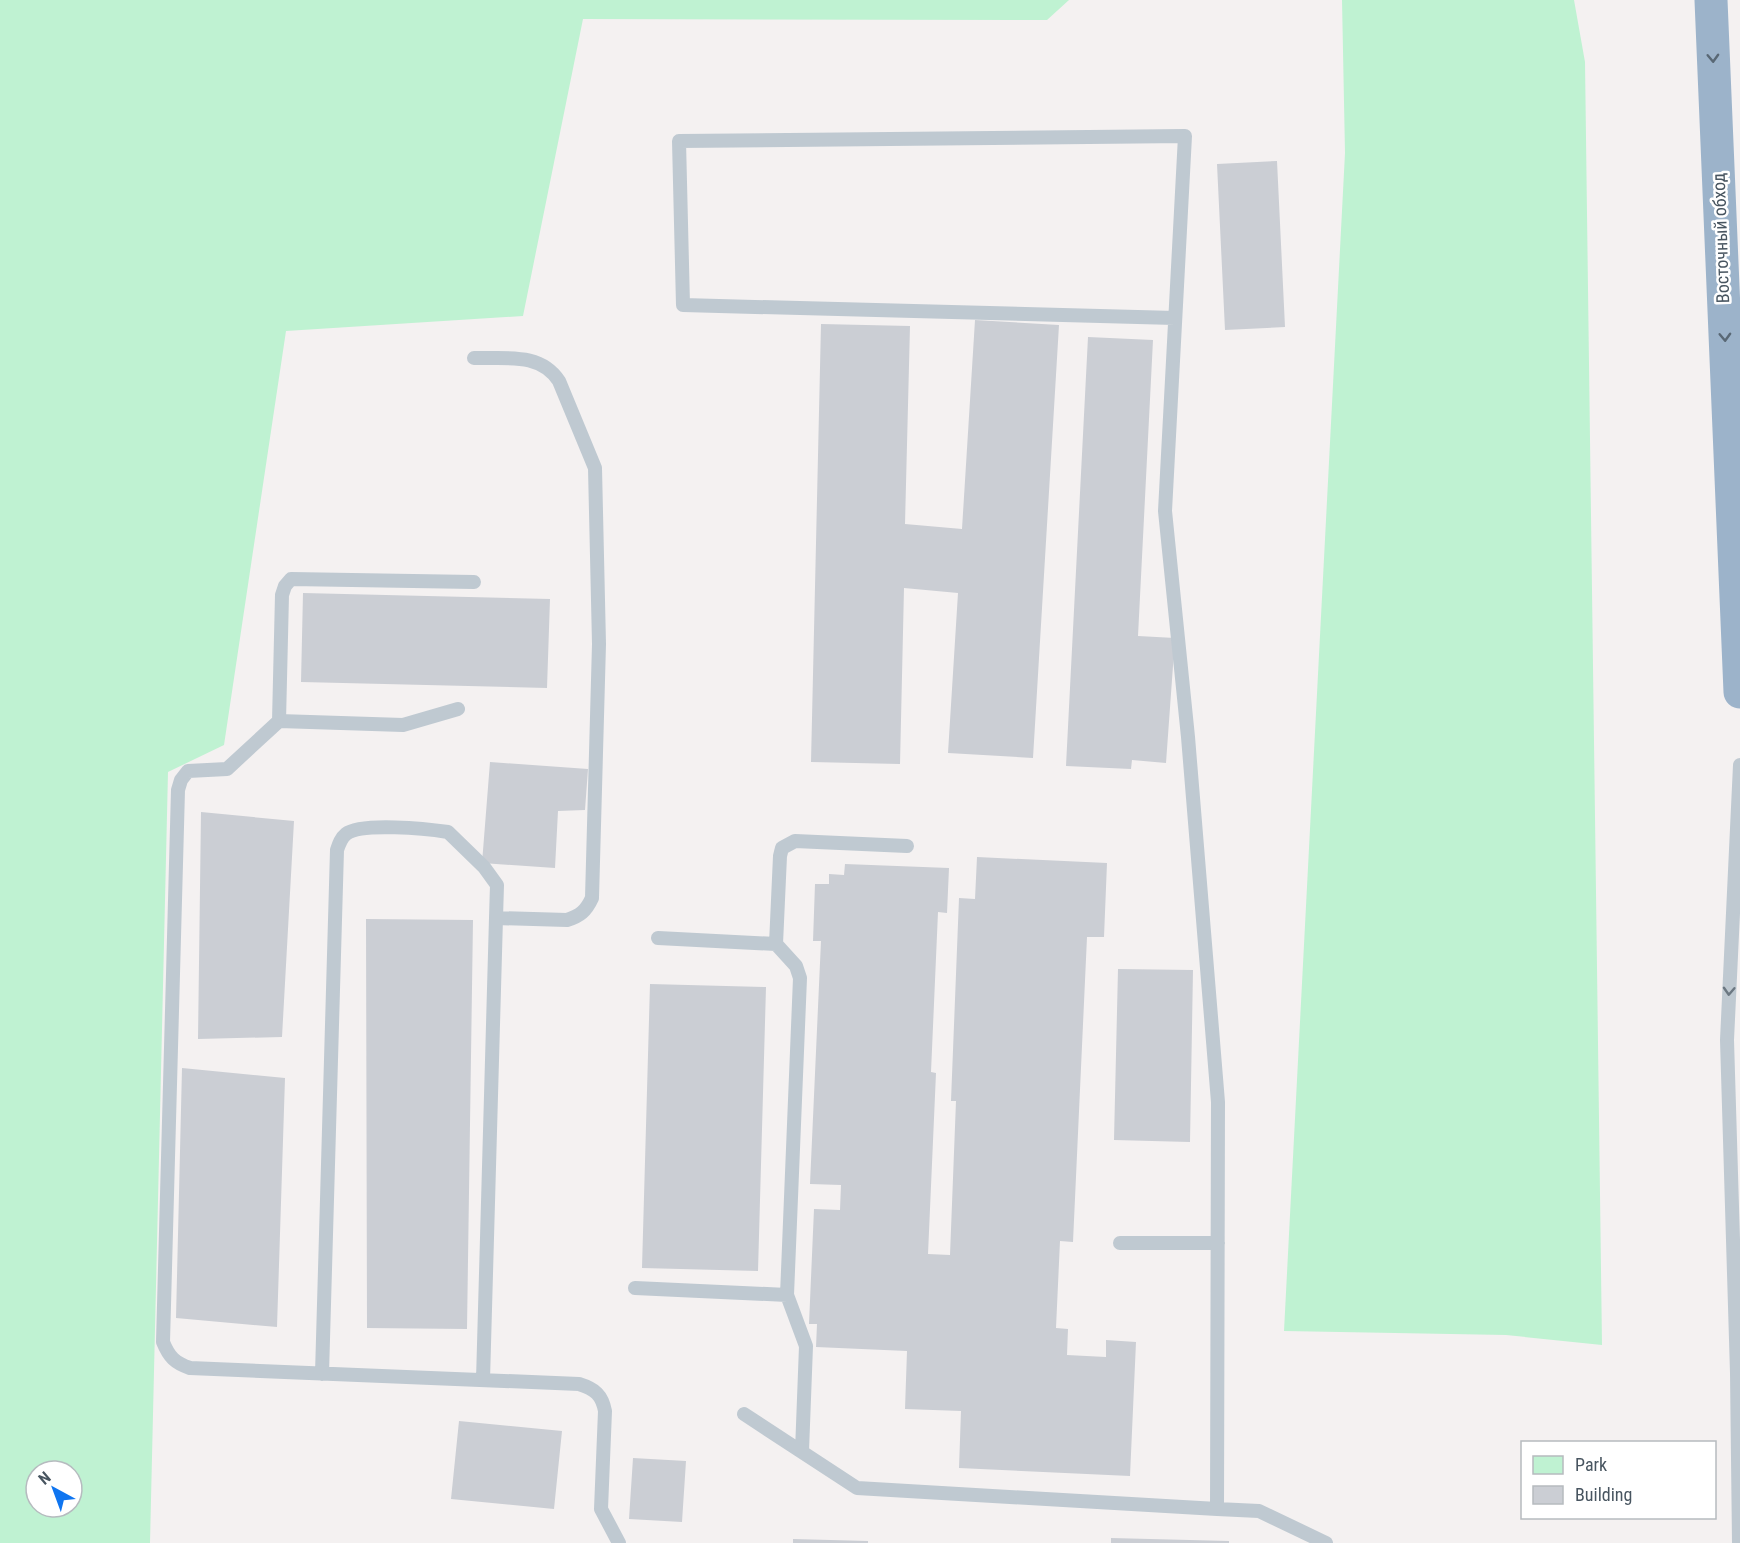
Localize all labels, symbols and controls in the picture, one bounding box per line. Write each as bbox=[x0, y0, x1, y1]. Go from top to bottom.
one-way arrow bbox=[1707, 54, 1720, 63]
street label: Восточный обход bbox=[1708, 172, 1733, 303]
one-way arrow bbox=[1719, 333, 1732, 342]
one-way arrow bbox=[1722, 987, 1735, 996]
legend bbox=[1521, 1441, 1716, 1519]
text: Park bbox=[1575, 1454, 1607, 1475]
north arrow bbox=[24, 1459, 84, 1519]
text: N bbox=[35, 1468, 54, 1488]
text: Building bbox=[1575, 1484, 1632, 1505]

